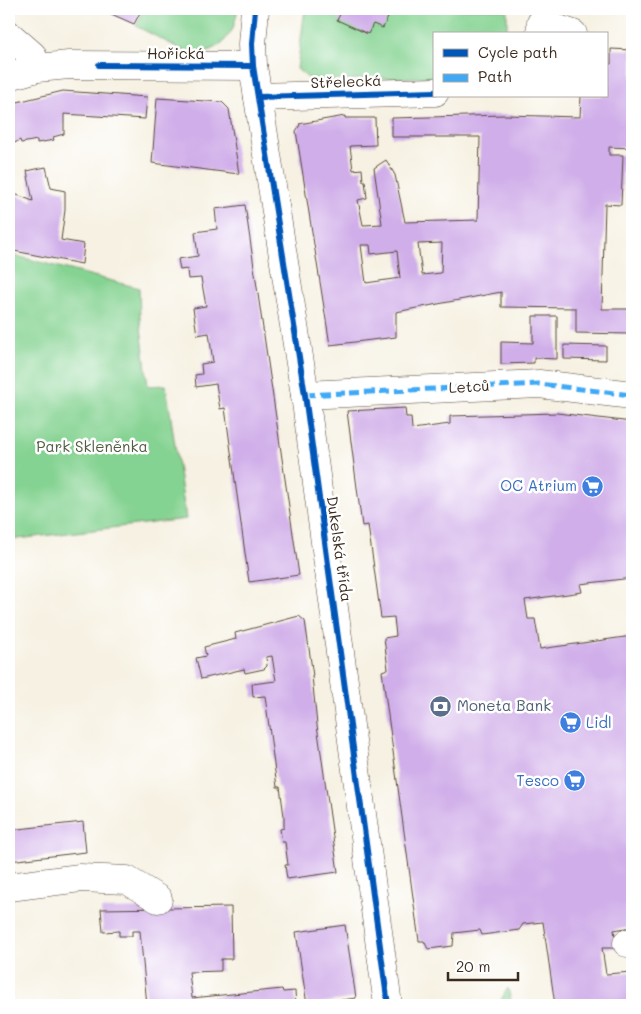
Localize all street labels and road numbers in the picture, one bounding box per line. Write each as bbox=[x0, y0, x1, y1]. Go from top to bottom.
street label: Hořická bbox=[147, 43, 205, 63]
street label: Střelecká bbox=[310, 70, 382, 92]
street label: Letců bbox=[448, 375, 490, 397]
street label: Dukelská třída bbox=[323, 495, 357, 603]

